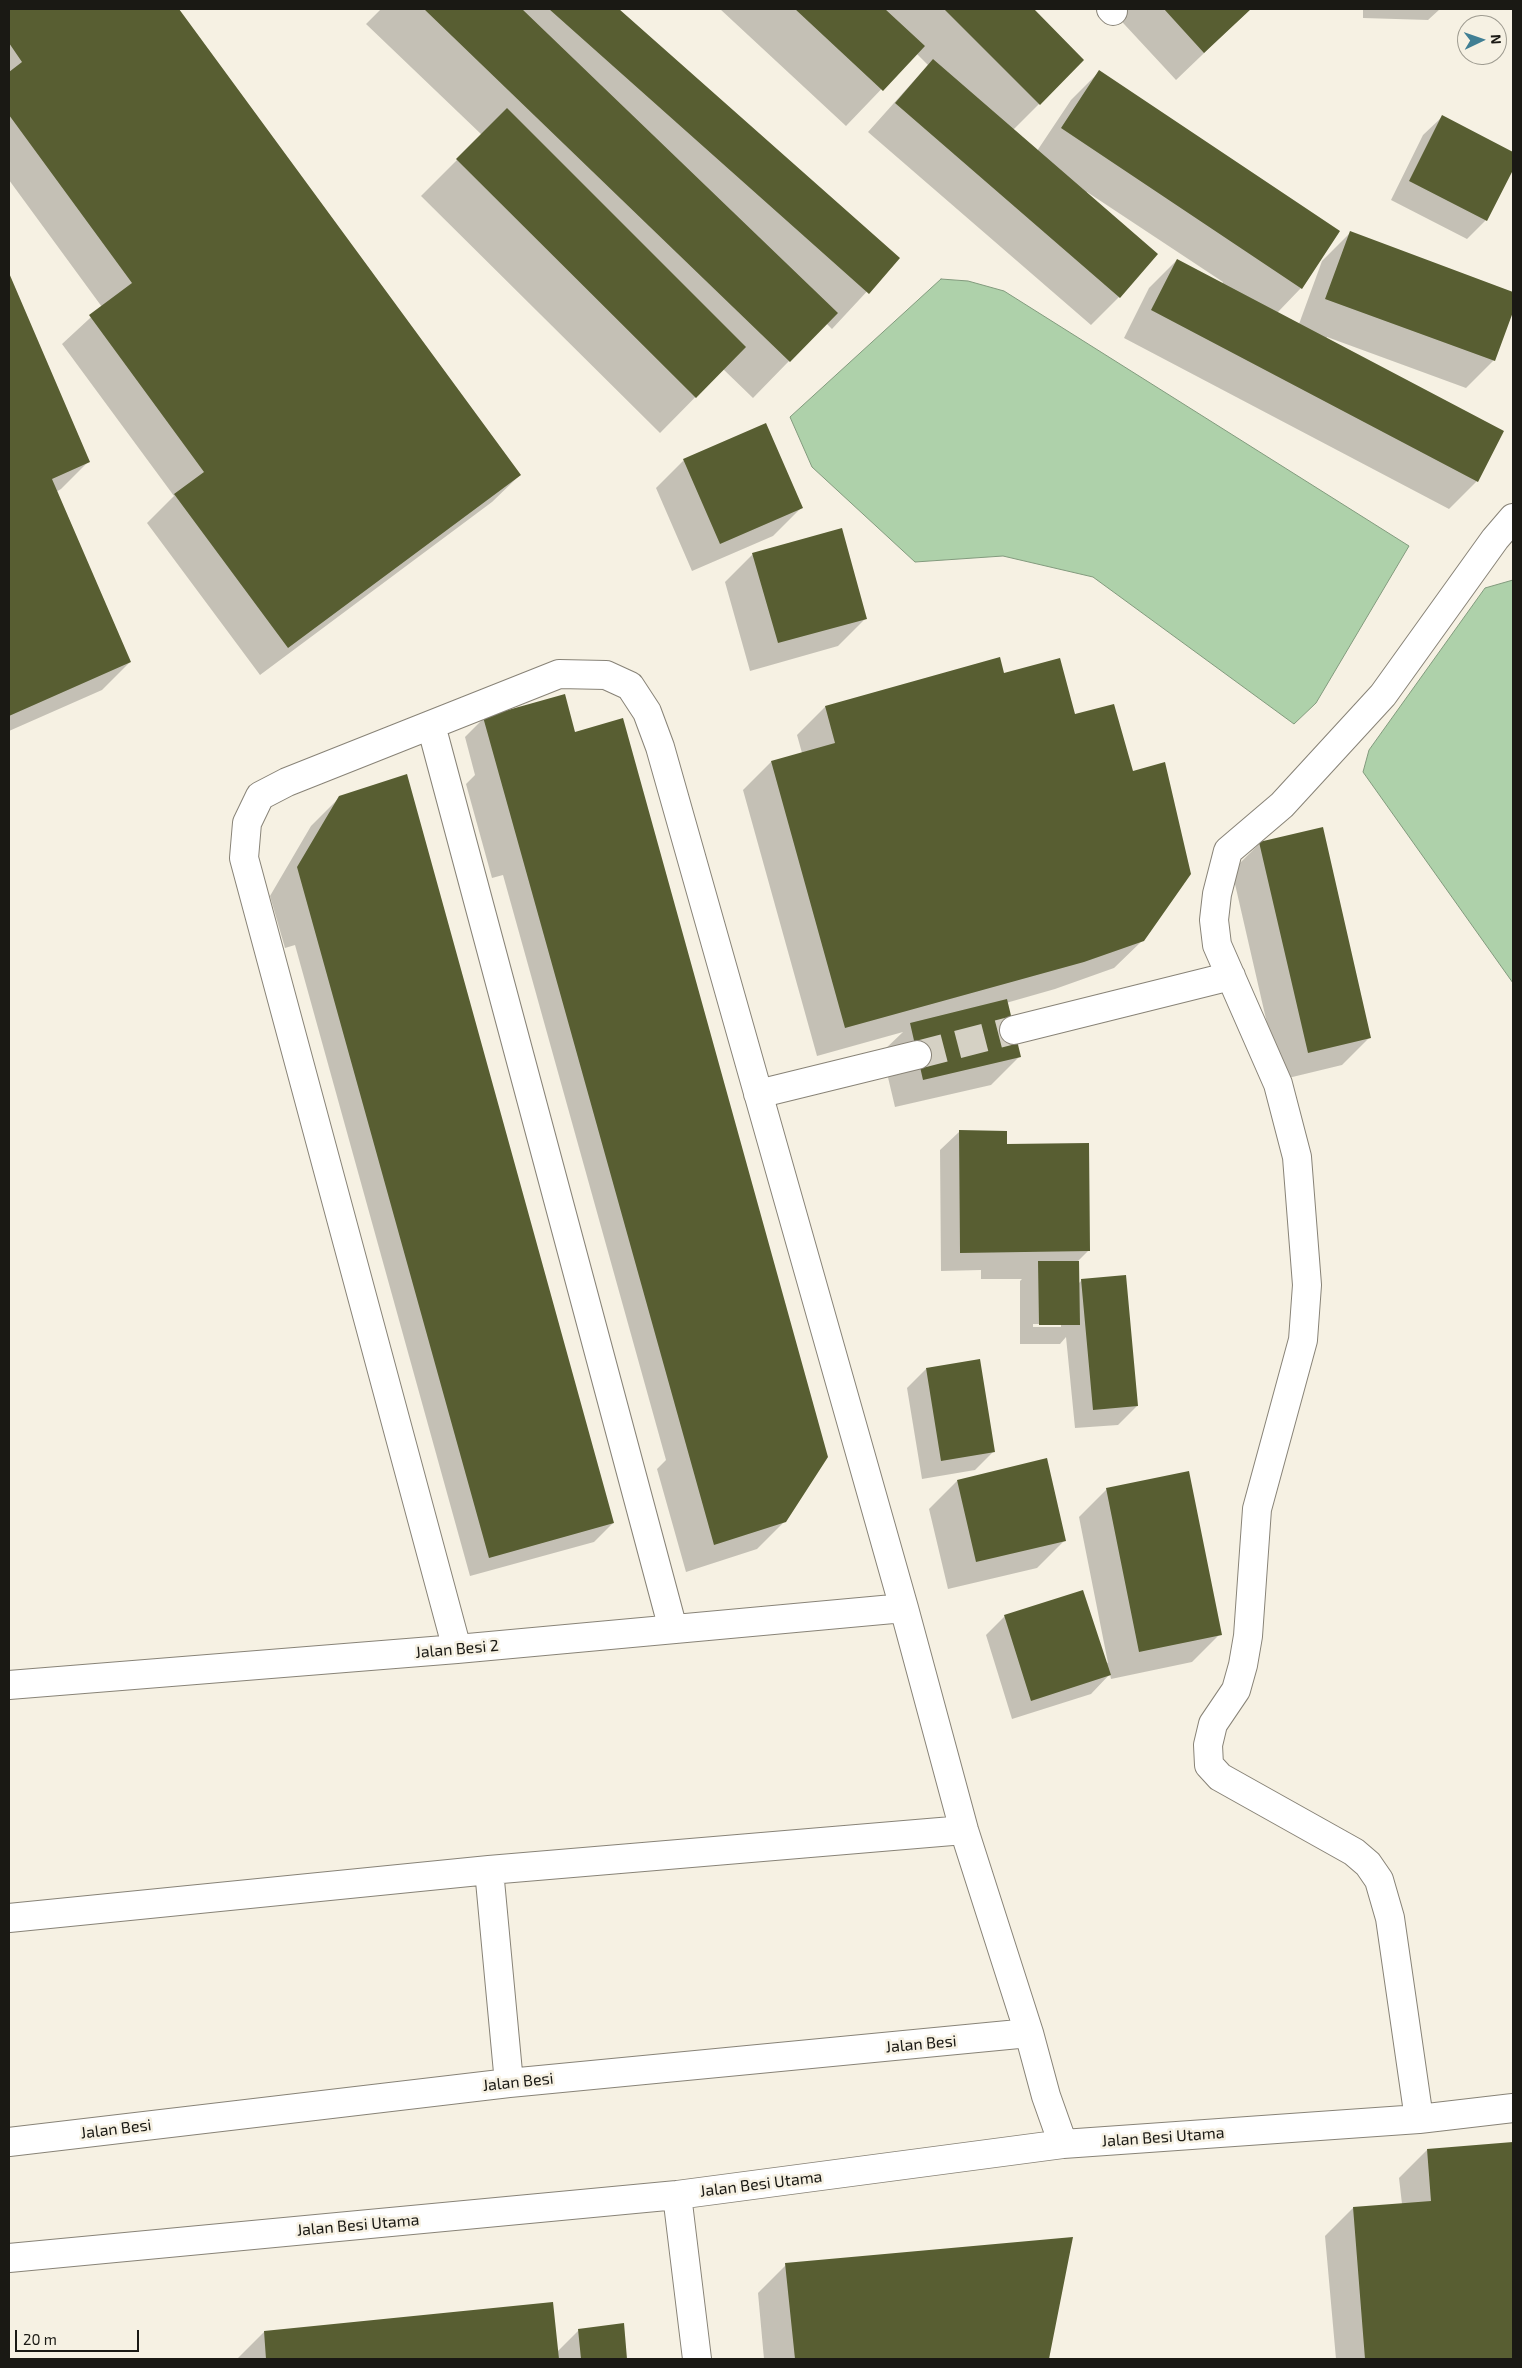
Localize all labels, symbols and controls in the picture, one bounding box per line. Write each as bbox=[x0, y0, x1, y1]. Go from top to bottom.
north arrow bbox=[1457, 15, 1507, 65]
text: N bbox=[1488, 34, 1505, 45]
street label: Jalan Besi 2 bbox=[414, 1636, 500, 1662]
street label: Jalan Besi bbox=[885, 2031, 957, 2057]
street label: Jalan Besi bbox=[482, 2069, 554, 2095]
street label: Jalan Besi bbox=[79, 2115, 153, 2143]
street label: Jalan Besi Utama bbox=[1101, 2123, 1225, 2151]
street label: Jalan Besi Utama bbox=[699, 2167, 823, 2201]
street label: Jalan Besi Utama bbox=[296, 2210, 420, 2240]
scale bar bbox=[18, 2320, 141, 2352]
text: 20 m bbox=[23, 2330, 57, 2348]

